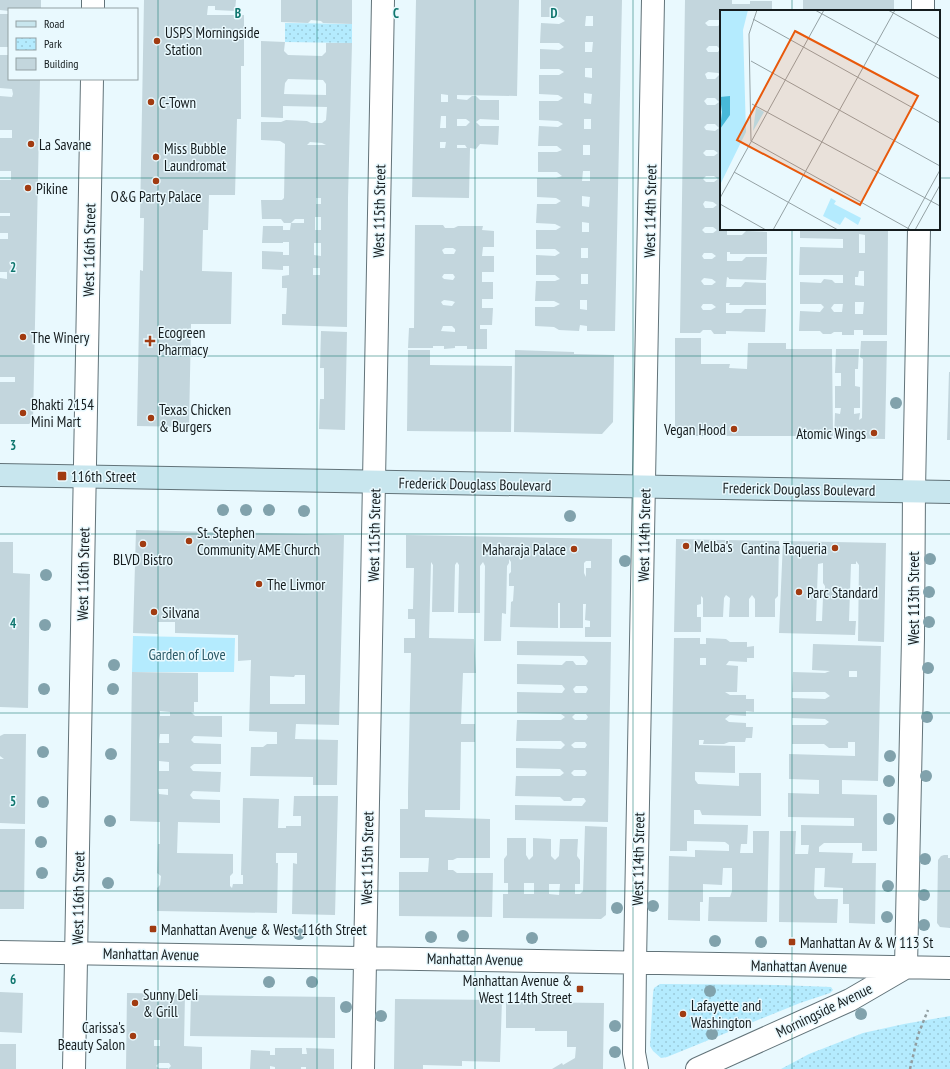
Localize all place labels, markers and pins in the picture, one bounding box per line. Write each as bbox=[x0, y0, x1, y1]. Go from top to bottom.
place label: USPS Morningside Station bbox=[165, 23, 260, 59]
marker: USPS Morningside Station bbox=[152, 36, 162, 46]
place label: C-Town bbox=[159, 93, 196, 112]
marker: C-Town bbox=[146, 97, 156, 107]
place label: La Savane bbox=[39, 135, 91, 154]
marker: La Savane bbox=[26, 139, 36, 149]
place label: Miss Bubble Laundromat bbox=[164, 139, 226, 175]
marker: Miss Bubble Laundromat bbox=[151, 152, 161, 162]
marker: O&G Party Palace bbox=[151, 176, 161, 186]
place label: Pikine bbox=[36, 179, 68, 198]
marker: Pikine bbox=[23, 183, 33, 193]
place label: O&G Party Palace bbox=[110, 187, 202, 206]
place label: Ecogreen Pharmacy bbox=[158, 323, 208, 359]
place label: The Winery bbox=[31, 328, 90, 347]
marker: The Winery bbox=[18, 332, 28, 342]
marker: Ecogreen Pharmacy bbox=[145, 336, 155, 346]
place label: Bhakti 2154 Mini Mart bbox=[31, 395, 94, 431]
place label: Texas Chicken & Burgers bbox=[159, 400, 231, 436]
marker: Bhakti 2154 Mini Mart bbox=[18, 408, 28, 418]
marker: Texas Chicken & Burgers bbox=[146, 413, 156, 423]
place label: Vegan Hood bbox=[663, 420, 726, 439]
marker: Vegan Hood bbox=[729, 424, 739, 434]
place label: Atomic Wings bbox=[796, 424, 866, 443]
marker: Atomic Wings bbox=[869, 428, 879, 438]
place label: 116th Street bbox=[71, 467, 136, 486]
marker: 116th Street bbox=[56, 470, 68, 482]
place label: St. Stephen Community AME Church bbox=[197, 523, 320, 559]
marker: St. Stephen Community AME Church bbox=[184, 536, 194, 546]
place label: Melba's bbox=[694, 537, 733, 556]
marker: BLVD Bistro bbox=[138, 539, 148, 549]
place label: Cantina Taqueria bbox=[741, 539, 827, 558]
place label: Maharaja Palace bbox=[482, 540, 566, 559]
marker: Melba's bbox=[681, 541, 691, 551]
marker: Cantina Taqueria bbox=[830, 543, 840, 553]
marker: Maharaja Palace bbox=[569, 544, 579, 554]
place label: BLVD Bistro bbox=[113, 550, 173, 569]
place label: The Livmor bbox=[267, 575, 326, 594]
marker: The Livmor bbox=[254, 579, 264, 589]
place label: Parc Standard bbox=[807, 583, 878, 602]
marker: Parc Standard bbox=[794, 587, 804, 597]
place label: Silvana bbox=[162, 603, 200, 622]
marker: Silvana bbox=[149, 607, 159, 617]
place label: Manhattan Avenue & West 116th Street bbox=[161, 920, 367, 939]
marker: Manhattan Avenue & West 116th Street bbox=[148, 924, 158, 934]
place label: Manhattan Av & W 113 St bbox=[800, 933, 933, 952]
marker: Manhattan Av & W 113 St bbox=[787, 937, 797, 947]
place label: Manhattan Avenue & West 114th Street bbox=[463, 971, 572, 1007]
marker: Manhattan Avenue & West 114th Street bbox=[575, 984, 585, 994]
place label: Sunny Deli & Grill bbox=[143, 985, 198, 1021]
place label: Lafayette and Washington bbox=[691, 996, 761, 1032]
marker: Sunny Deli & Grill bbox=[130, 998, 140, 1008]
marker: Lafayette and Washington bbox=[678, 1009, 688, 1019]
place label: Carissa's Beauty Salon bbox=[58, 1018, 125, 1054]
marker: Carissa's Beauty Salon bbox=[128, 1031, 138, 1041]

